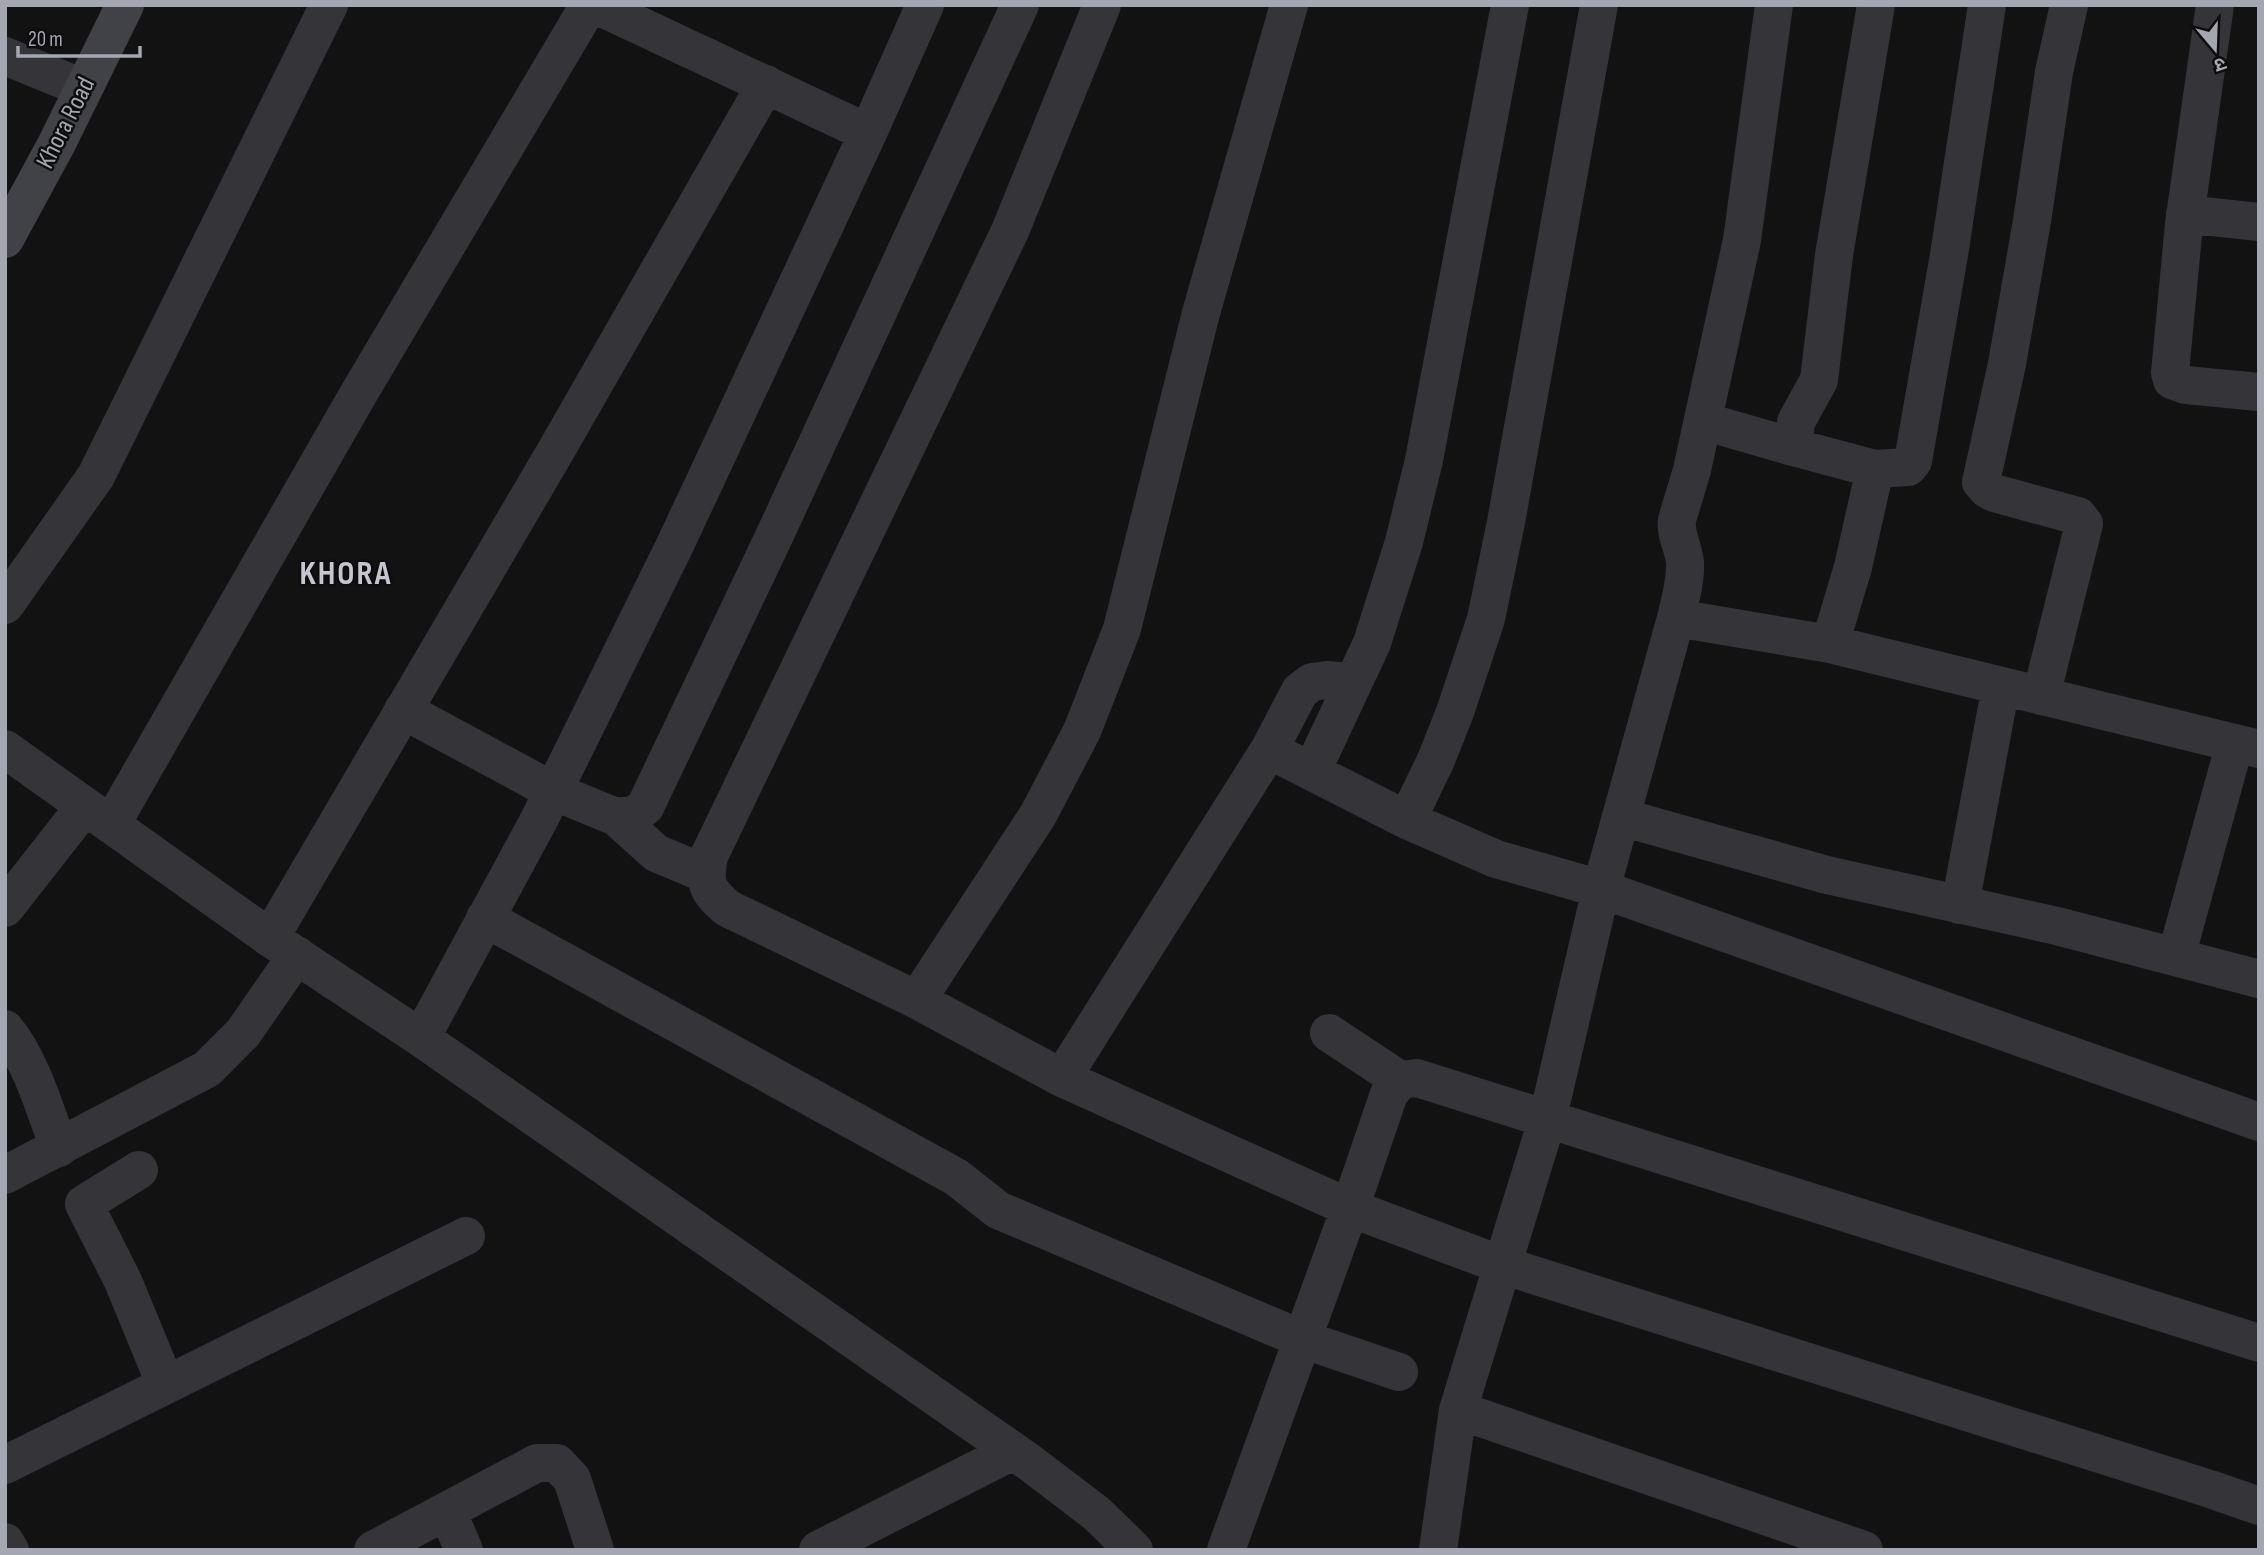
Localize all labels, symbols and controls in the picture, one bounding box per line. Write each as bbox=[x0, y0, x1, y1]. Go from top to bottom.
scale bar bbox=[18, 14, 140, 58]
north arrow bbox=[2180, 14, 2250, 84]
text: 20 m bbox=[28, 27, 63, 52]
text: उ bbox=[2210, 51, 2229, 77]
street label: Khora Road bbox=[30, 72, 102, 174]
district label: KHORA bbox=[300, 554, 392, 594]

